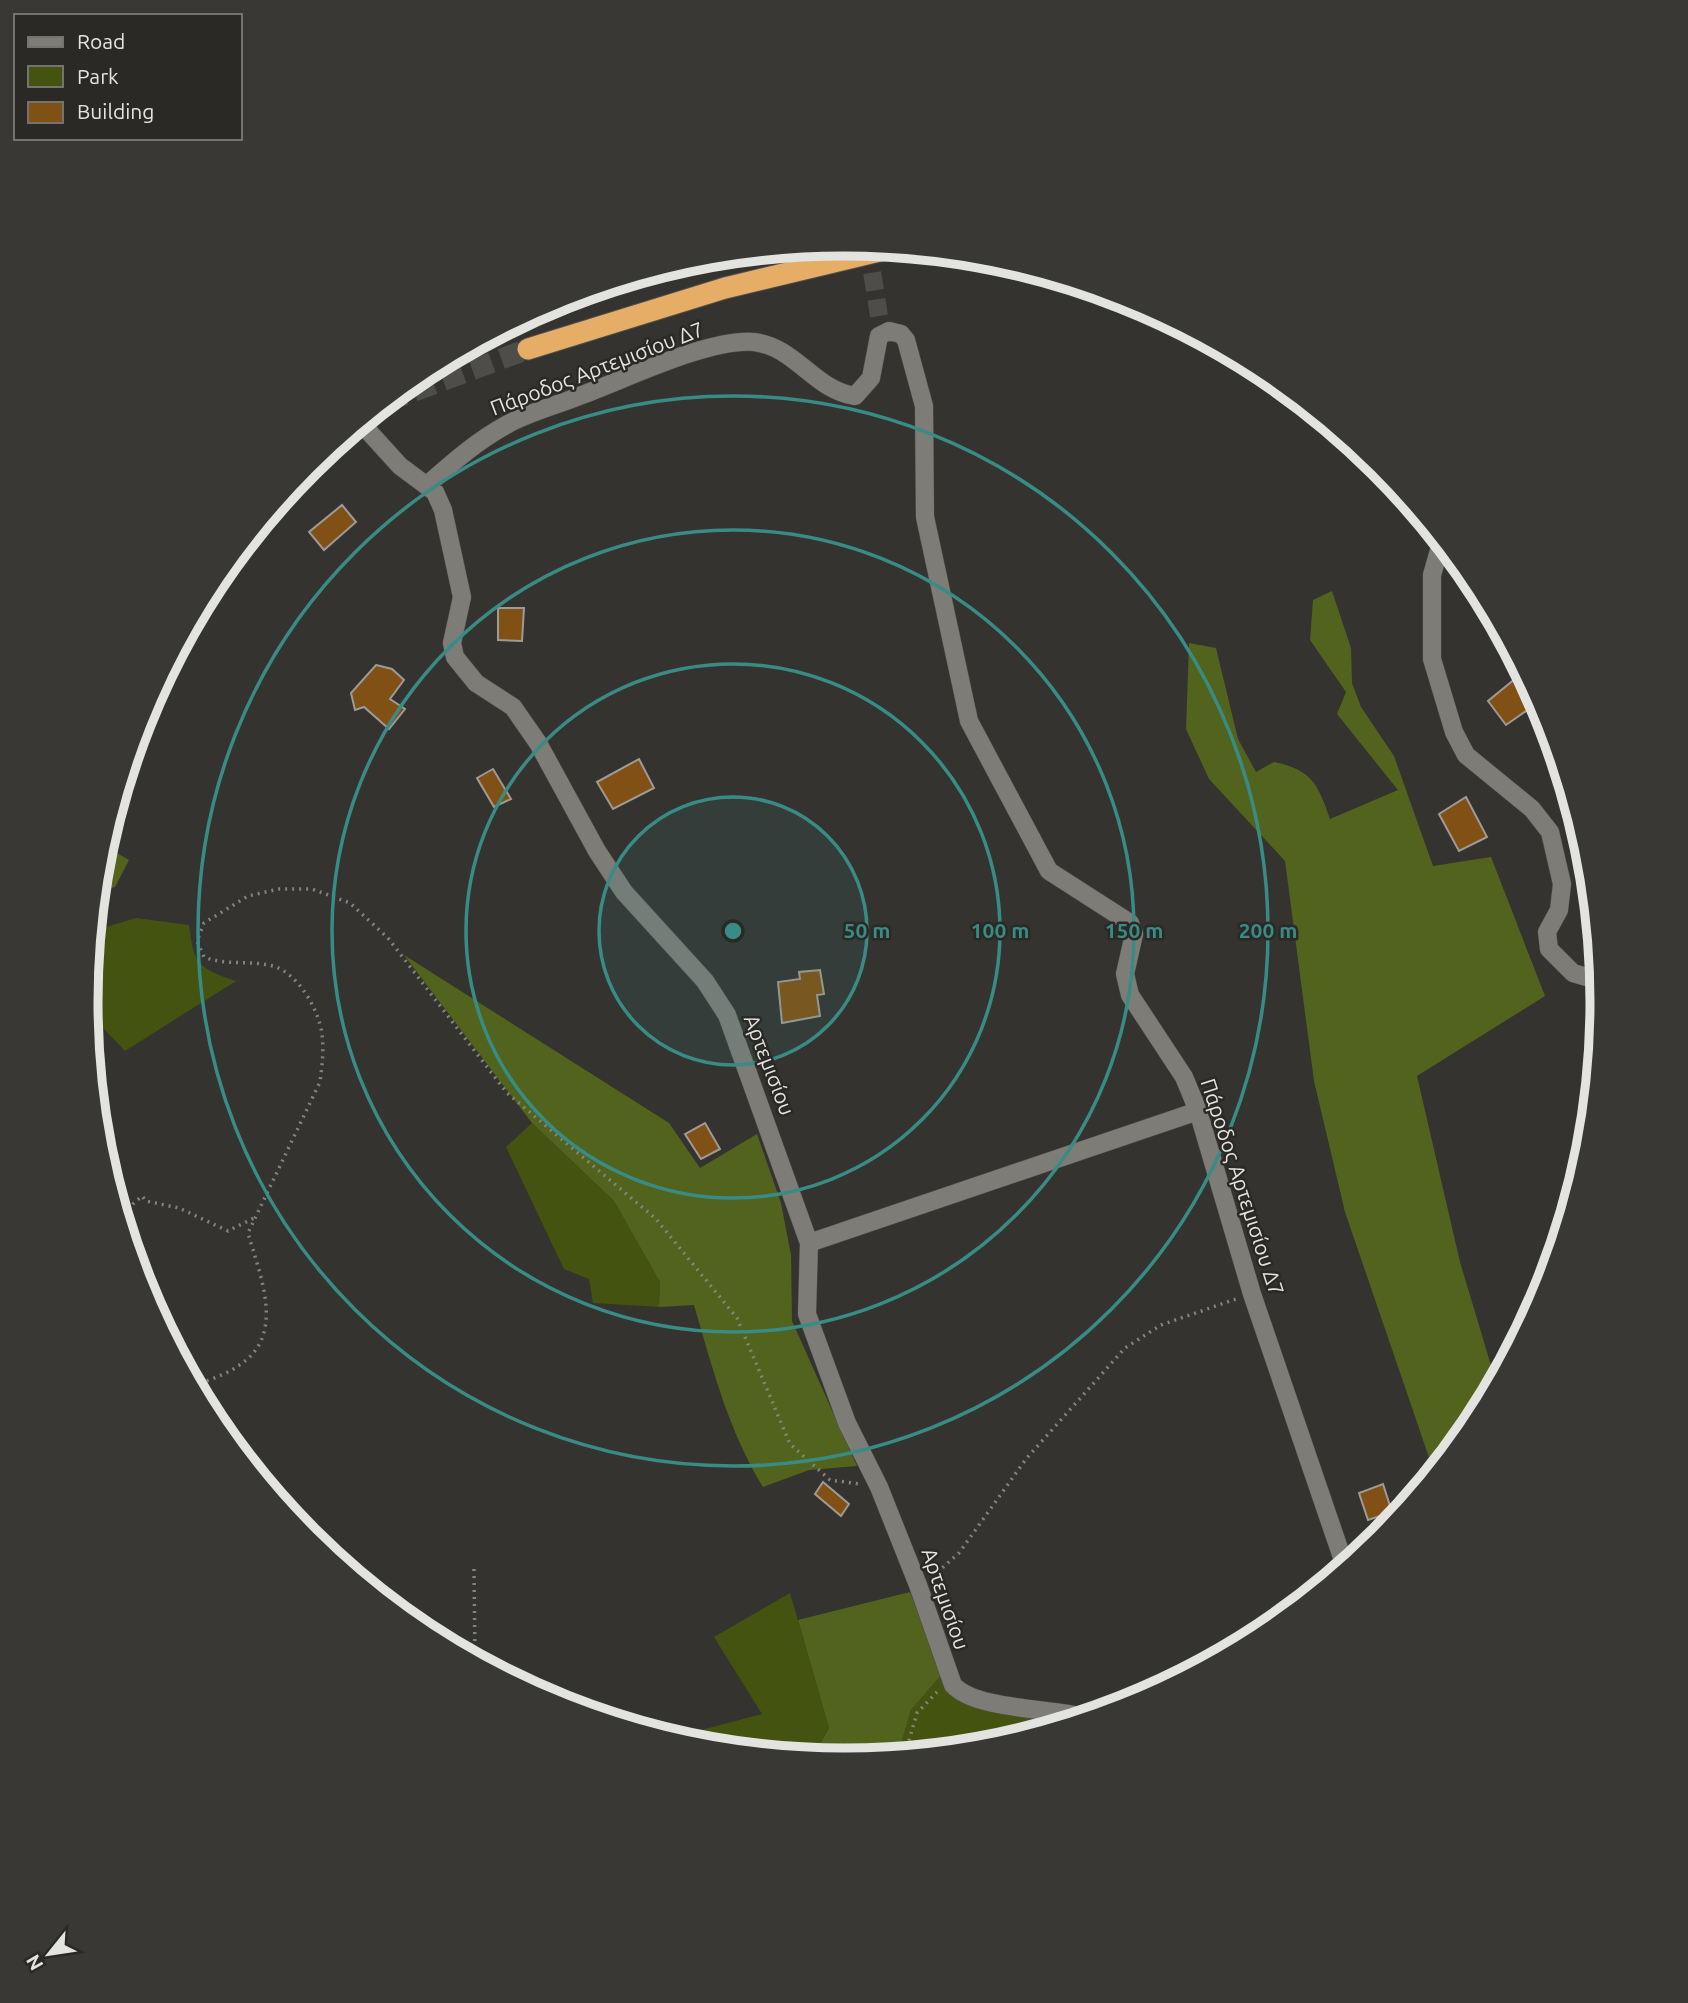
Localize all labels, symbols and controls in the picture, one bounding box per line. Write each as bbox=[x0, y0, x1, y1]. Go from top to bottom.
legend bbox=[14, 14, 242, 140]
text: Road bbox=[77, 29, 125, 53]
text: Park bbox=[77, 64, 119, 88]
text: Building bbox=[77, 99, 154, 123]
street label: Πάροδος Αρτεμισίου Δ7 bbox=[487, 316, 707, 420]
text: 50 m bbox=[844, 918, 890, 942]
text: 100 m bbox=[971, 918, 1029, 942]
text: 150 m bbox=[1105, 918, 1163, 942]
text: 200 m bbox=[1239, 918, 1297, 942]
centre of rings bbox=[721, 919, 745, 943]
street label: Αρτεμισίου bbox=[740, 1011, 800, 1118]
street label: Πάροδος Αρτεμισίου Δ7 bbox=[1197, 1075, 1289, 1298]
street label: Αρτεμισίου bbox=[917, 1545, 975, 1653]
north arrow bbox=[14, 1919, 84, 1989]
text: N bbox=[21, 1951, 47, 1974]

